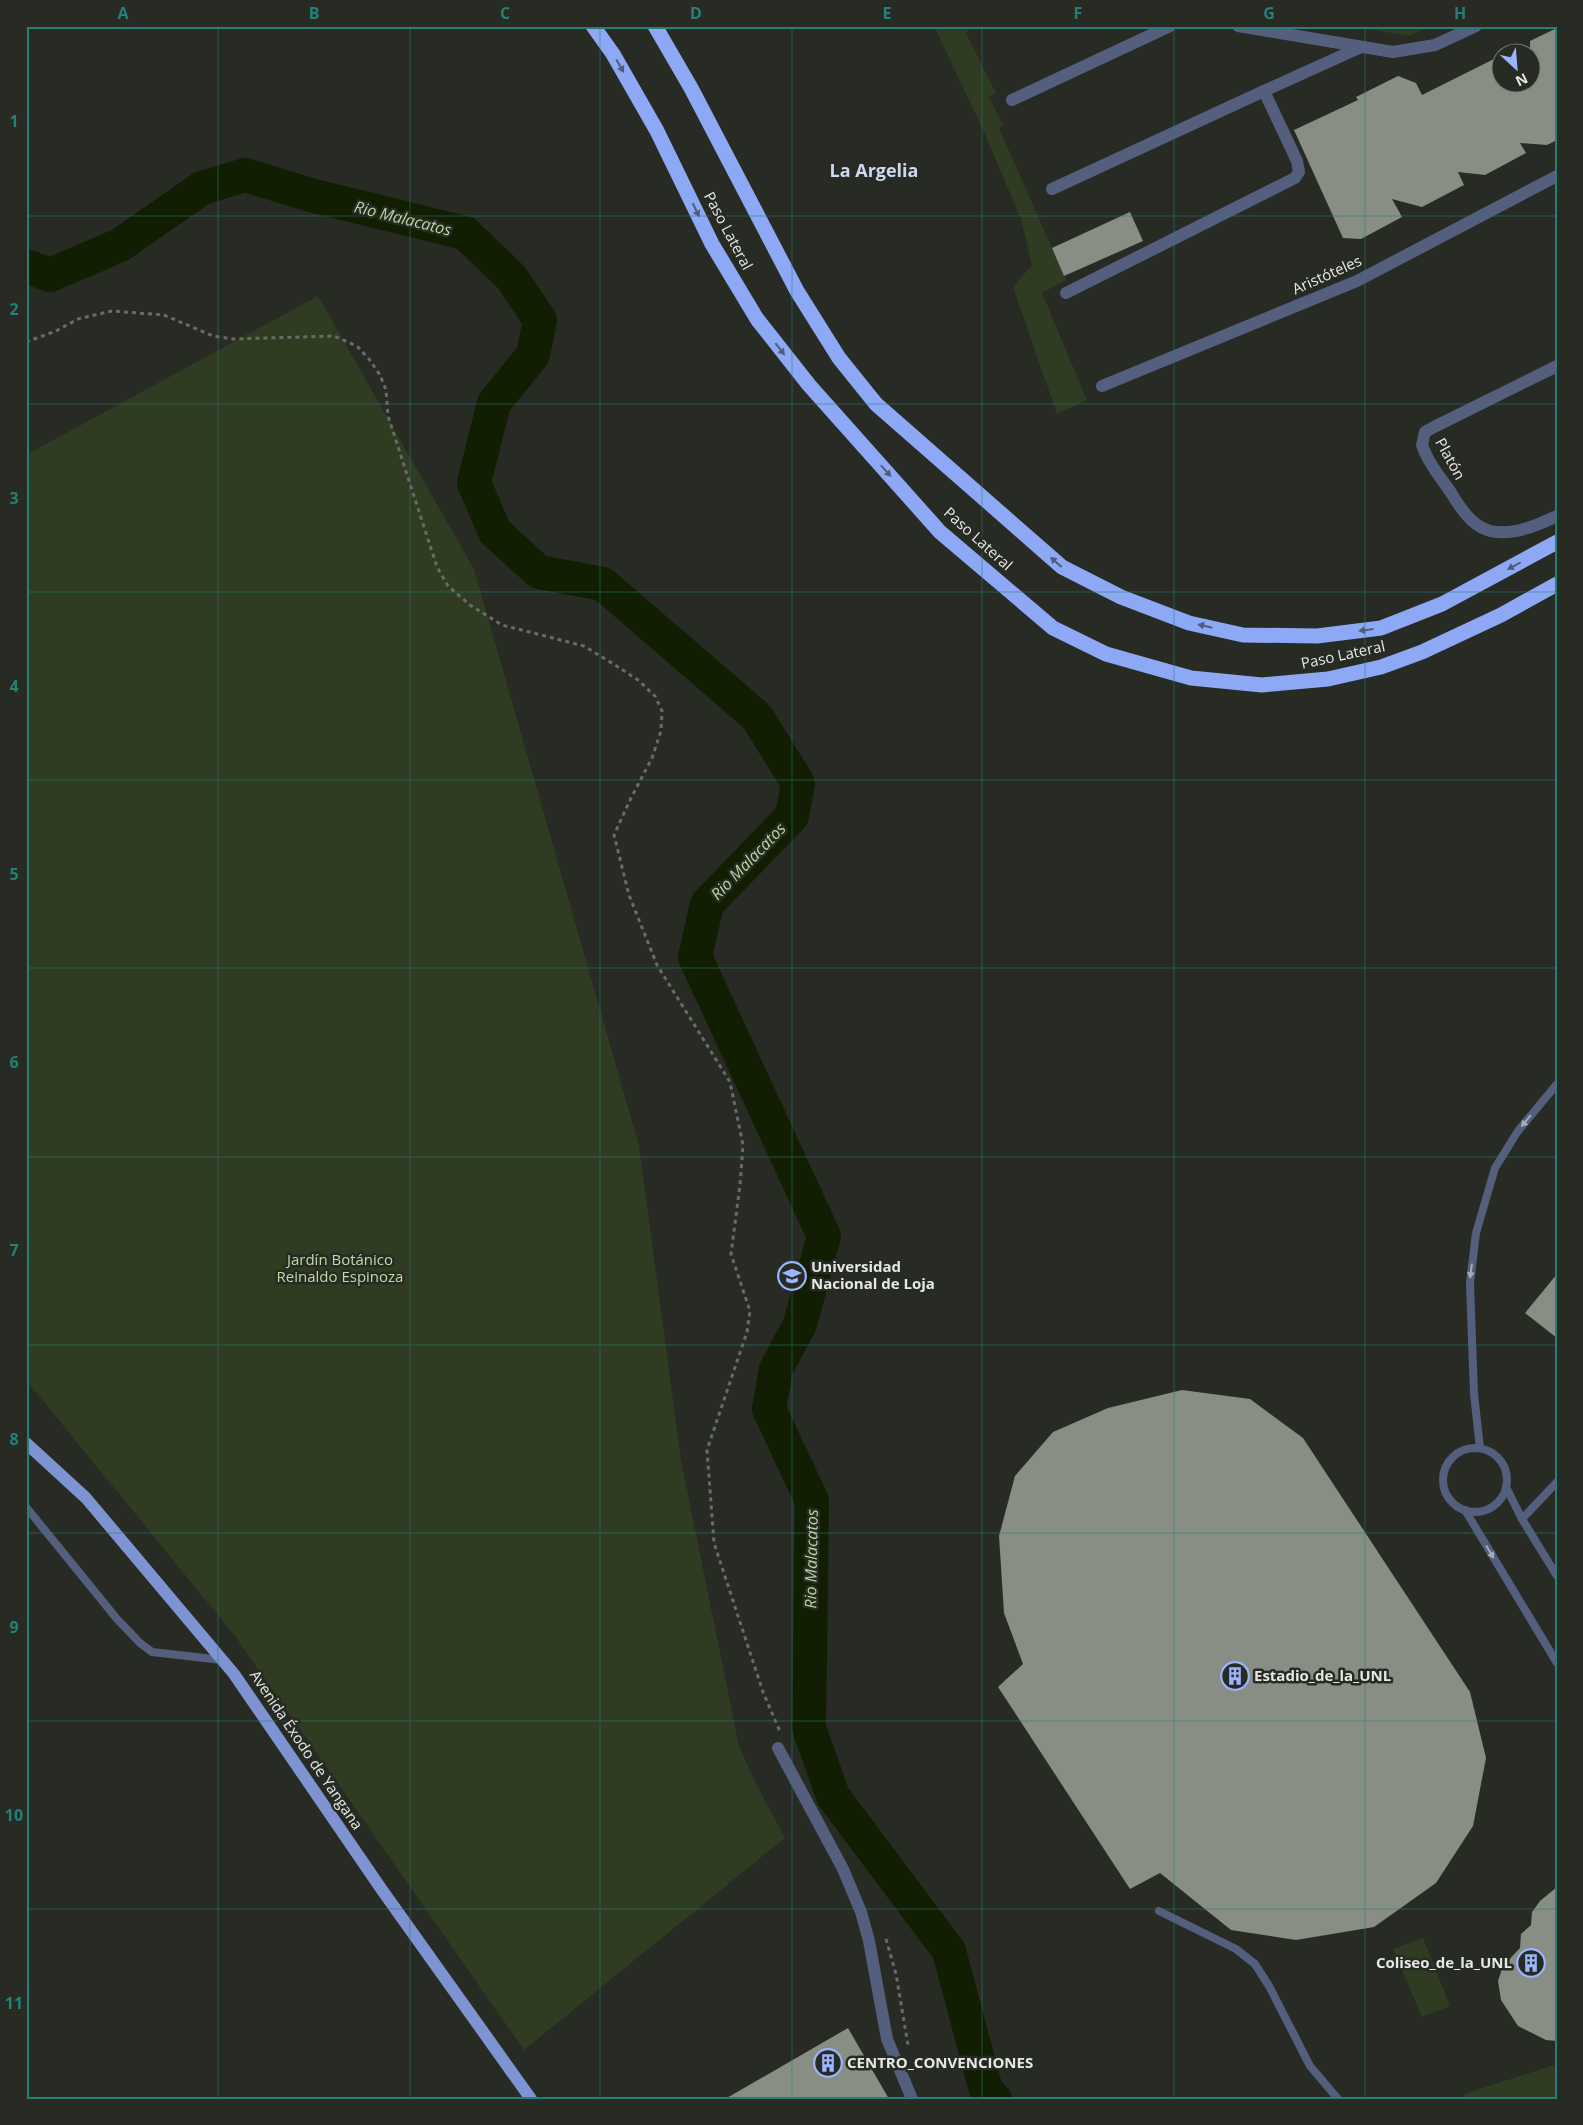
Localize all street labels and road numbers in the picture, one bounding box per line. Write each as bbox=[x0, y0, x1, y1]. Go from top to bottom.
street label: Paso Lateral bbox=[700, 188, 758, 273]
street label: Aristóteles bbox=[1289, 250, 1364, 298]
street label: Platón bbox=[1431, 434, 1470, 483]
street label: Paso Lateral bbox=[940, 502, 1017, 574]
street label: Paso Lateral bbox=[1299, 635, 1387, 673]
street label: Avenida Éxodo de Yangana bbox=[246, 1666, 368, 1833]

